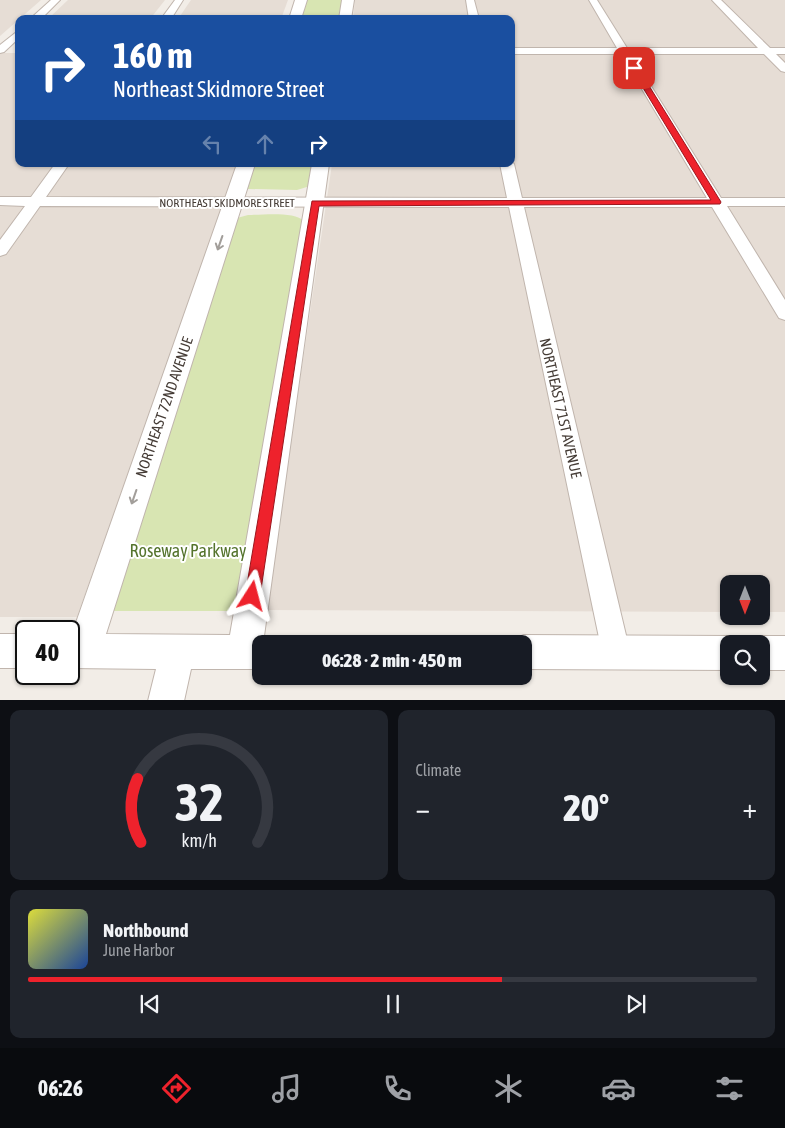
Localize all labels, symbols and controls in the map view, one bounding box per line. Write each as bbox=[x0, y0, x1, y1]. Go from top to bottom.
icon: right bbox=[30, 35, 95, 100]
text: 160 m bbox=[113, 35, 192, 75]
pin bbox=[613, 47, 655, 89]
icon: arrive bbox=[620, 54, 648, 82]
text: Northeast Skidmore Street bbox=[113, 76, 325, 102]
icon: left bbox=[198, 130, 226, 158]
icon: ahead bbox=[251, 130, 279, 158]
icon: right bbox=[304, 130, 332, 158]
street label: NORTHEAST SKIDMORE STREET bbox=[159, 196, 296, 210]
one-way arrow bbox=[214, 235, 224, 251]
street label: NORTHEAST 72ND AVENUE bbox=[132, 334, 196, 479]
street label: NORTHEAST 71ST AVENUE bbox=[537, 336, 586, 480]
one-way arrow bbox=[129, 488, 139, 504]
park label: Roseway Parkway bbox=[129, 540, 247, 561]
position arrow bbox=[225, 569, 277, 621]
north arrow bbox=[720, 575, 770, 625]
map controls bbox=[720, 575, 770, 685]
speed limit sign: 40 bbox=[15, 620, 80, 685]
button: search bbox=[720, 635, 770, 685]
text: 06:28 · 2 min · 450 m bbox=[322, 649, 462, 671]
text: Climate bbox=[416, 761, 461, 779]
text: 32 bbox=[174, 772, 223, 832]
text: 20° bbox=[563, 786, 609, 829]
text: − bbox=[416, 792, 430, 824]
text: + bbox=[742, 792, 757, 824]
text: km/h bbox=[181, 830, 216, 851]
text: Northbound bbox=[103, 919, 189, 941]
text: June Harbor bbox=[103, 941, 174, 959]
icon: previous bbox=[136, 990, 164, 1018]
icon: pause bbox=[379, 990, 407, 1018]
icon: next bbox=[622, 990, 650, 1018]
icon: directions bbox=[159, 1071, 194, 1106]
icon: music bbox=[269, 1071, 304, 1106]
icon: phone bbox=[380, 1071, 415, 1106]
icon: climate bbox=[491, 1071, 526, 1106]
icon: car bbox=[601, 1071, 636, 1106]
icon: filters bbox=[712, 1071, 747, 1106]
text: 06:26 bbox=[38, 1075, 83, 1101]

